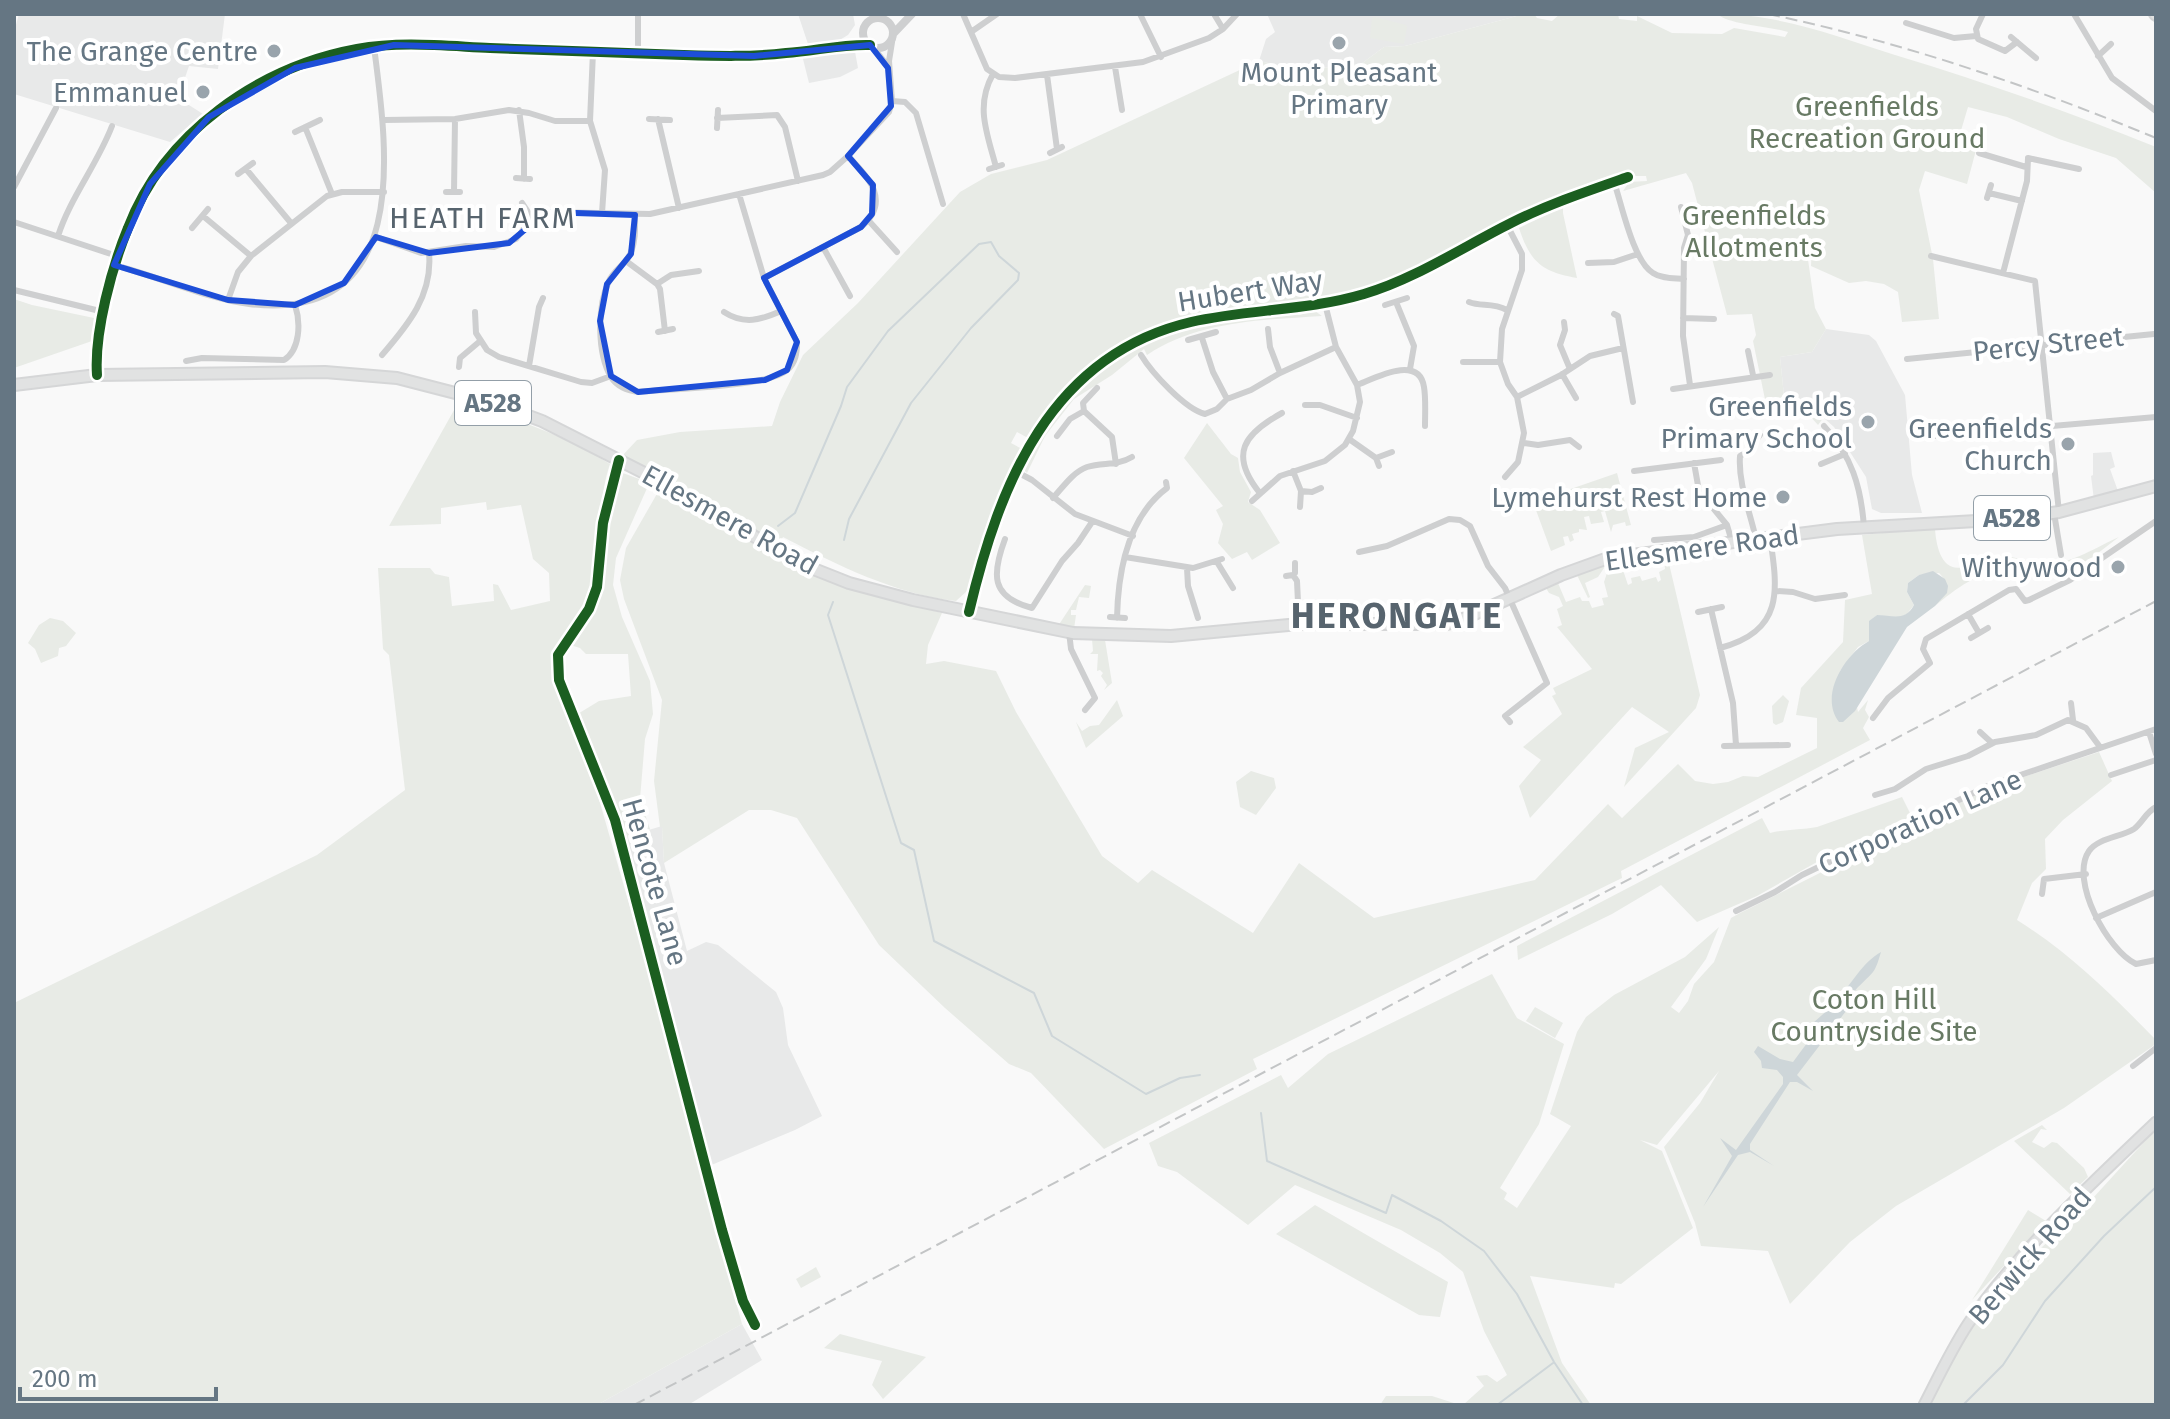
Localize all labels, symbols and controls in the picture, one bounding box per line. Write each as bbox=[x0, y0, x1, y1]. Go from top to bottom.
marker: Mount Pleasant Primary bbox=[1330, 34, 1348, 52]
place label: The Grange Centre bbox=[26, 35, 258, 68]
marker: The Grange Centre bbox=[265, 42, 283, 60]
place label: Mount Pleasant Primary bbox=[1241, 56, 1438, 121]
place label: Emmanuel bbox=[53, 76, 187, 109]
marker: Emmanuel bbox=[194, 83, 212, 101]
park label: Greenfields Recreation Ground bbox=[1749, 90, 1985, 155]
park label: Greenfields Allotments bbox=[1682, 199, 1826, 264]
district label: HEATH FARM bbox=[389, 200, 577, 236]
street label: Hubert Way bbox=[1175, 263, 1325, 319]
street label: Percy Street bbox=[1971, 320, 2126, 368]
road number: A528 bbox=[455, 381, 531, 425]
place label: Greenfields Primary School bbox=[1660, 390, 1852, 455]
place label: Greenfields Church bbox=[1908, 412, 2052, 477]
marker: Greenfields Primary School bbox=[1859, 413, 1877, 431]
marker: Greenfields Church bbox=[2059, 435, 2077, 453]
street label: Ellesmere Road bbox=[636, 458, 824, 582]
place label: Lymehurst Rest Home bbox=[1491, 481, 1767, 514]
marker: Lymehurst Rest Home bbox=[1774, 488, 1792, 506]
road number: A528 bbox=[1974, 496, 2050, 540]
street label: Ellesmere Road bbox=[1603, 518, 1801, 578]
place label: Withywood bbox=[1961, 551, 2102, 584]
marker: Withywood bbox=[2109, 558, 2127, 576]
district label: HERONGATE bbox=[1291, 594, 1503, 638]
street label: Corporation Lane bbox=[1813, 762, 2027, 882]
street label: Hencote Lane bbox=[615, 794, 695, 970]
park label: Coton Hill Countryside Site bbox=[1770, 983, 1978, 1048]
street label: Berwick Road bbox=[1962, 1181, 2098, 1331]
scale bar bbox=[20, 1351, 216, 1401]
text: 200 m bbox=[32, 1365, 98, 1393]

